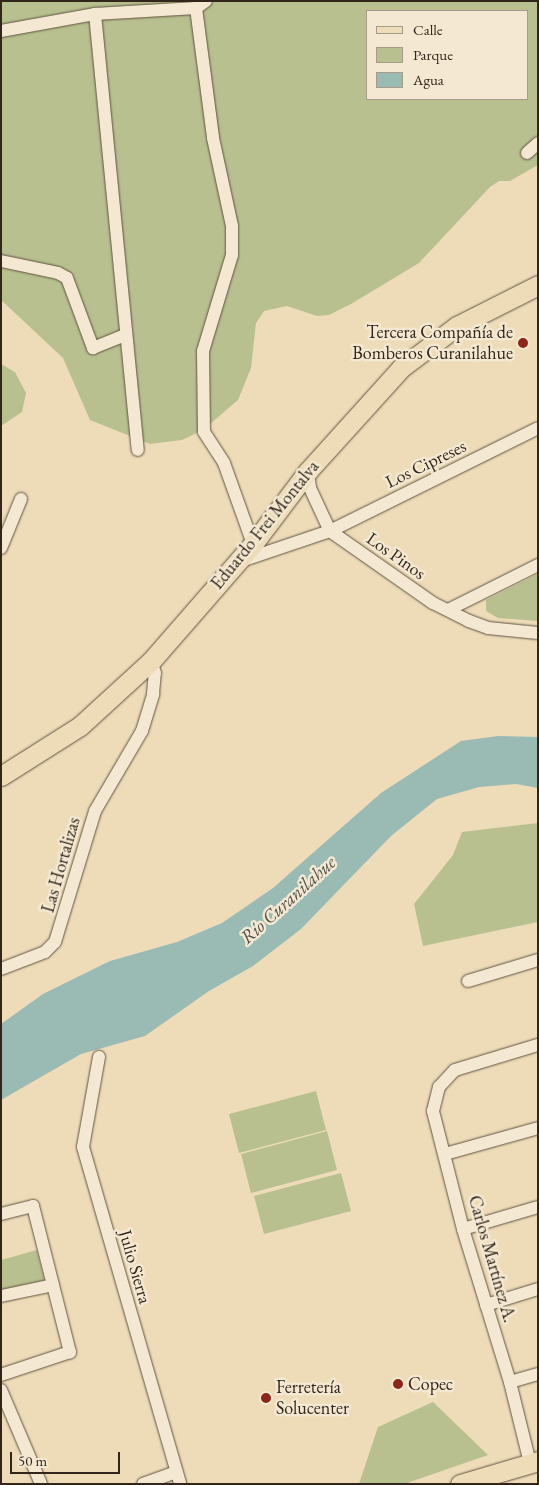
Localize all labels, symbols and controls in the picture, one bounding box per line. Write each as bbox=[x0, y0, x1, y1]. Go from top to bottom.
legend bbox=[366, 10, 529, 100]
text: Calle bbox=[413, 20, 443, 39]
text: Parque bbox=[413, 45, 453, 64]
text: Agua bbox=[413, 70, 444, 89]
place label: Tercera Compañía de Bomberos Curanilahue bbox=[352, 322, 513, 364]
marker: Tercera Compañía de Bomberos Curanilahue bbox=[517, 337, 529, 349]
street label: Los Cipreses bbox=[382, 435, 470, 493]
street label: Eduardo Frei Montalva bbox=[206, 456, 324, 594]
street label: Los Pinos bbox=[362, 528, 430, 584]
street label: Las Hortalizas bbox=[37, 815, 85, 915]
water label: Río Curanilahue bbox=[236, 851, 340, 949]
street label: Carlos Martínez A. bbox=[464, 1193, 520, 1325]
street label: Julio Sierra bbox=[114, 1228, 156, 1306]
place label: Copec bbox=[408, 1373, 453, 1395]
place label: Ferretería Solucenter bbox=[276, 1377, 349, 1420]
marker: Copec bbox=[392, 1378, 404, 1390]
marker: Ferretería Solucenter bbox=[260, 1392, 272, 1404]
scale bar bbox=[12, 1442, 122, 1474]
text: 50 m bbox=[18, 1451, 47, 1470]

